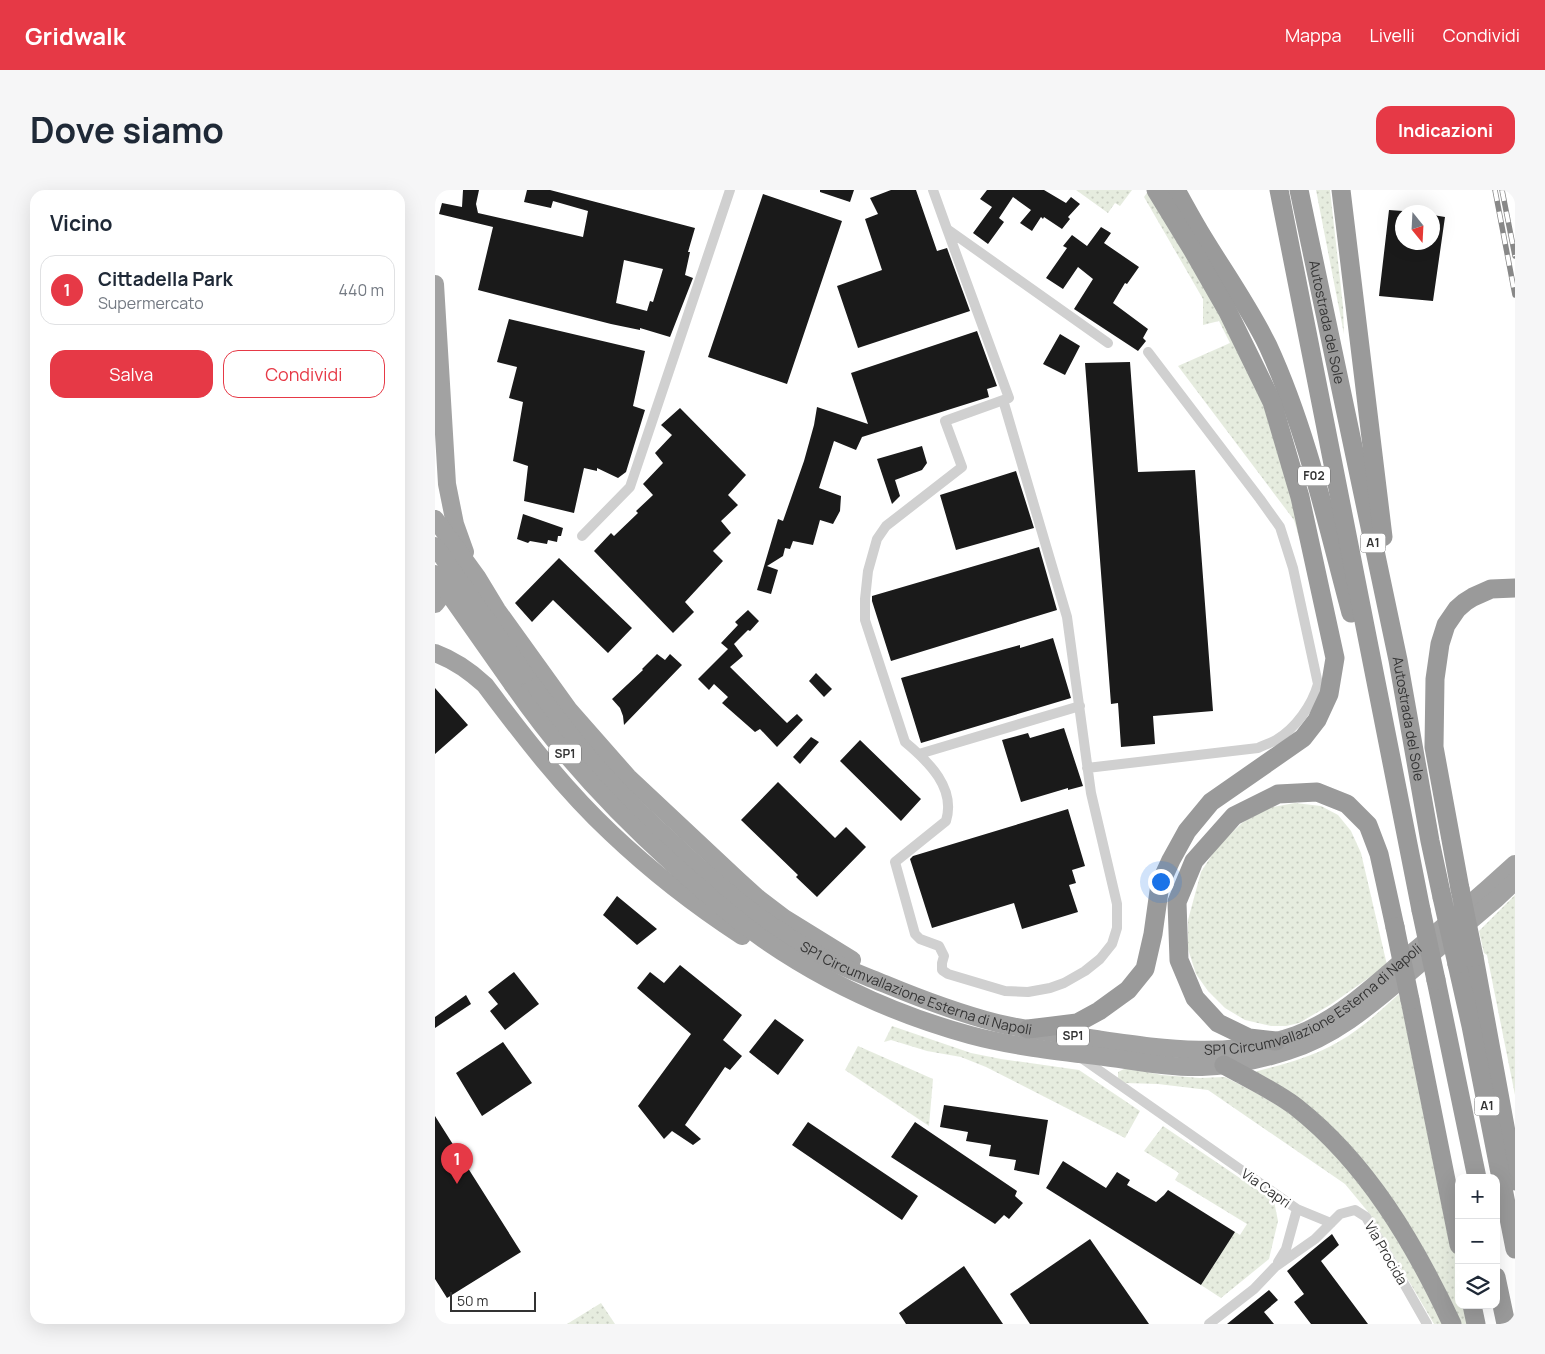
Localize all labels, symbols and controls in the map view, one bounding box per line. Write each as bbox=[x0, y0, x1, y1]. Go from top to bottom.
text: Gridwalk bbox=[25, 19, 126, 52]
text: Mappa bbox=[1285, 23, 1341, 47]
text: Livelli bbox=[1369, 23, 1415, 47]
text: Condividi bbox=[1443, 23, 1520, 47]
text: Dove siamo bbox=[30, 106, 224, 154]
button: Indicazioni bbox=[1376, 106, 1515, 154]
north arrow bbox=[1395, 205, 1440, 250]
text: Vicino bbox=[50, 209, 113, 237]
street label: Autostrada del Sole bbox=[1305, 258, 1350, 386]
text: Cittadella Park bbox=[98, 266, 233, 292]
text: 1 bbox=[63, 279, 71, 301]
text: 440 m bbox=[338, 279, 384, 301]
text: Supermercato bbox=[98, 292, 204, 314]
button: Salva bbox=[50, 350, 213, 398]
button: Condividi bbox=[223, 350, 385, 398]
road number: F02 bbox=[1298, 466, 1330, 486]
road number: A1 bbox=[1361, 533, 1385, 552]
street label: Autostrada del Sole bbox=[1389, 655, 1429, 782]
road number: SP1 bbox=[549, 744, 581, 764]
your location bbox=[1148, 869, 1174, 895]
street label: SP1 Circumvallazione Esterna di Napoli bbox=[797, 936, 1033, 1039]
street label: SP1 Circumvallazione Esterna di Napoli bbox=[1204, 939, 1425, 1059]
road number: SP1 bbox=[1057, 1026, 1089, 1046]
road number: A1 bbox=[1475, 1096, 1499, 1116]
pin: 1 bbox=[441, 1143, 473, 1184]
street label: Via Capri bbox=[1238, 1164, 1295, 1212]
map controls bbox=[1455, 1174, 1500, 1309]
button: + bbox=[1455, 1174, 1500, 1219]
street label: Via Procida bbox=[1361, 1217, 1412, 1288]
button: − bbox=[1455, 1219, 1500, 1264]
button: layers bbox=[1455, 1264, 1500, 1309]
scale bar bbox=[450, 1289, 536, 1312]
text: 50 m bbox=[457, 1291, 488, 1310]

